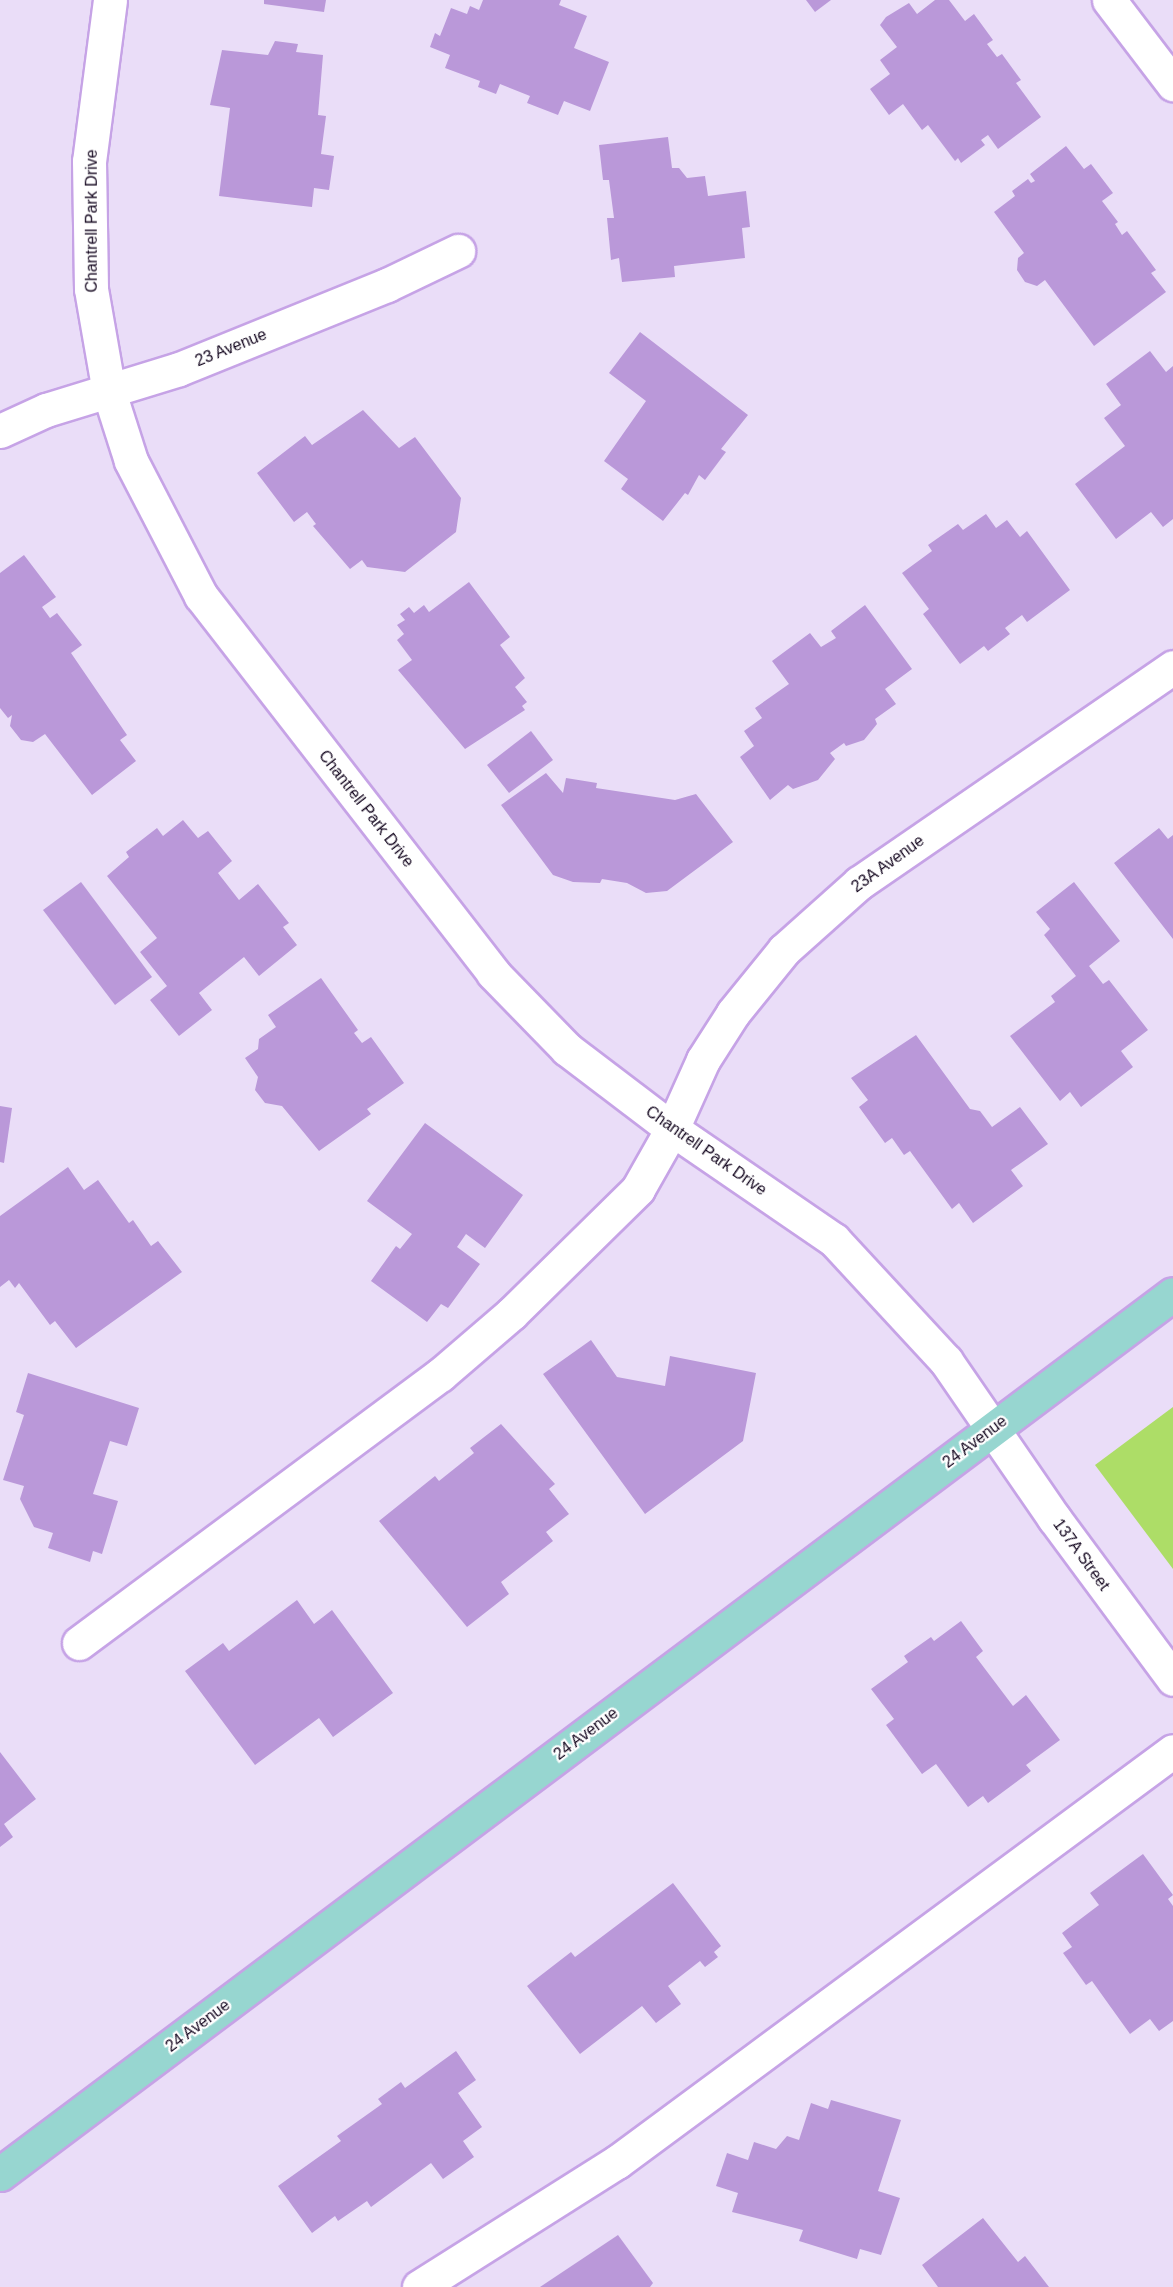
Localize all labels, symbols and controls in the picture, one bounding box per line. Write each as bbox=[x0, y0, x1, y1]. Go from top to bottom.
street label: Chantrell Park Drive bbox=[82, 149, 102, 293]
street label: 23 Avenue bbox=[192, 325, 270, 371]
street label: Chantrell Park Drive bbox=[314, 747, 418, 871]
street label: 23A Avenue bbox=[847, 831, 929, 897]
street label: Chantrell Park Drive bbox=[642, 1102, 770, 1200]
street label: 24 Avenue bbox=[939, 1411, 1011, 1473]
street label: 137A Street bbox=[1048, 1515, 1114, 1595]
street label: 24 Avenue bbox=[550, 1703, 622, 1765]
street label: 24 Avenue bbox=[162, 1995, 234, 2057]

